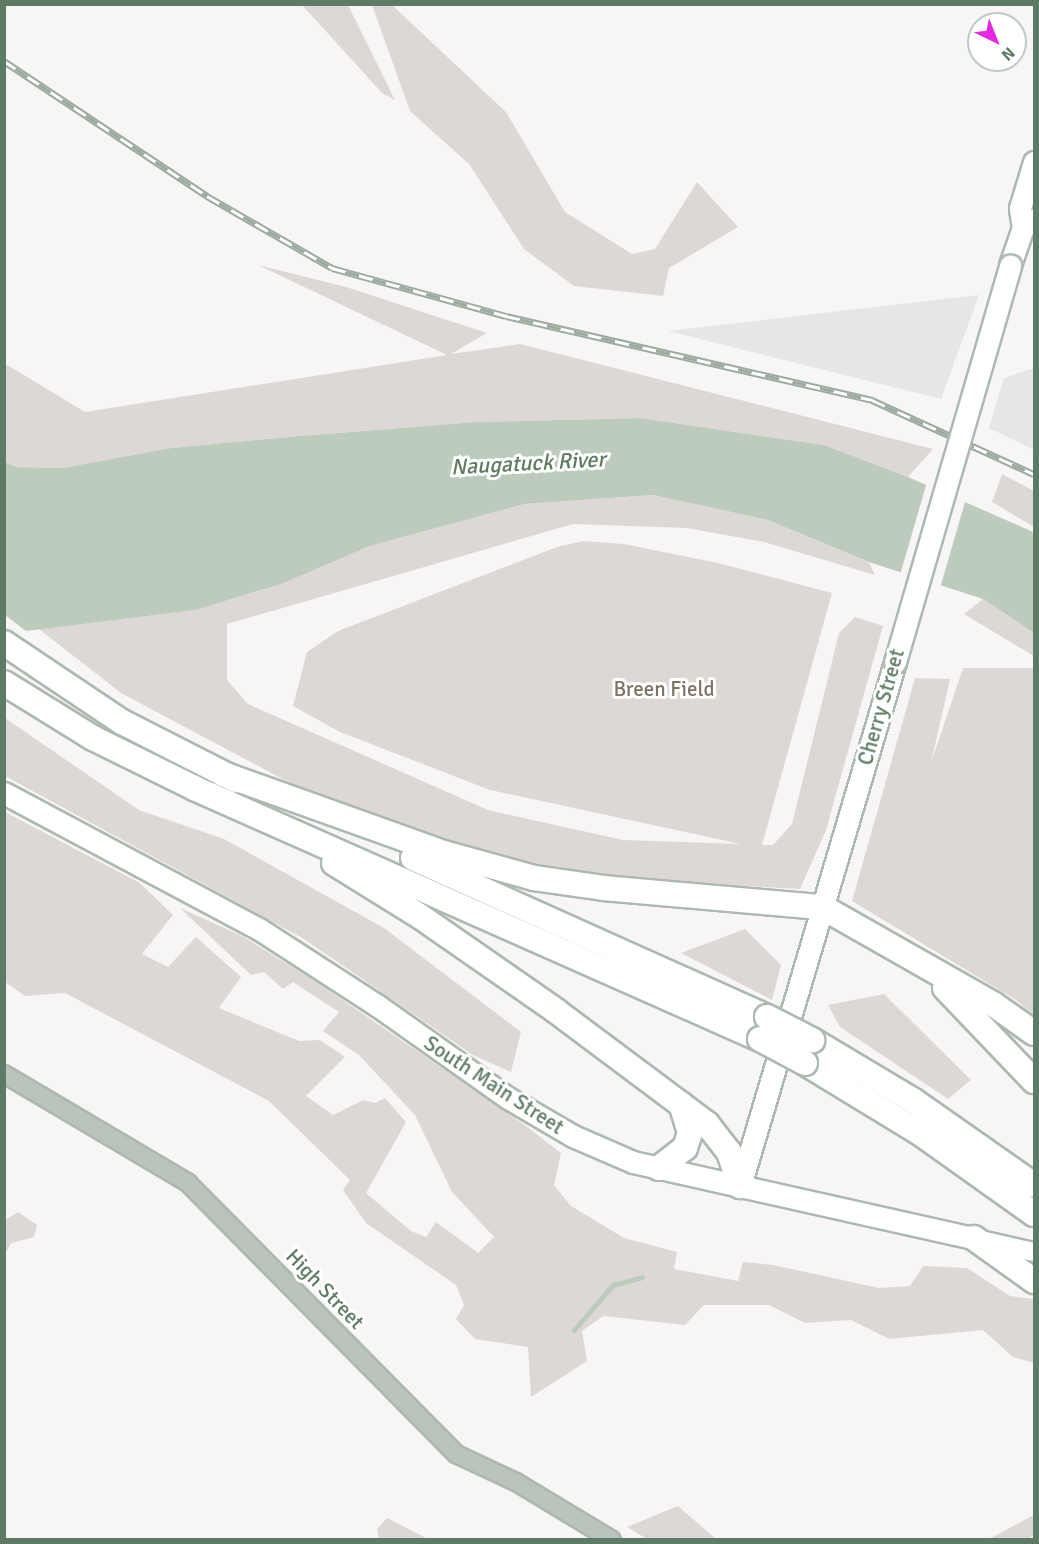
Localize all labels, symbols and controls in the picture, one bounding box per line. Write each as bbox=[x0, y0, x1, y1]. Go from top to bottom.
north arrow bbox=[967, 12, 1027, 72]
text: N bbox=[997, 43, 1019, 65]
water label: Naugatuck River bbox=[450, 446, 606, 480]
street label: Cherry Street bbox=[852, 646, 910, 768]
park label: Breen Field bbox=[613, 676, 715, 702]
street label: South Main Street bbox=[419, 1030, 569, 1140]
street label: High Street bbox=[281, 1244, 369, 1334]

